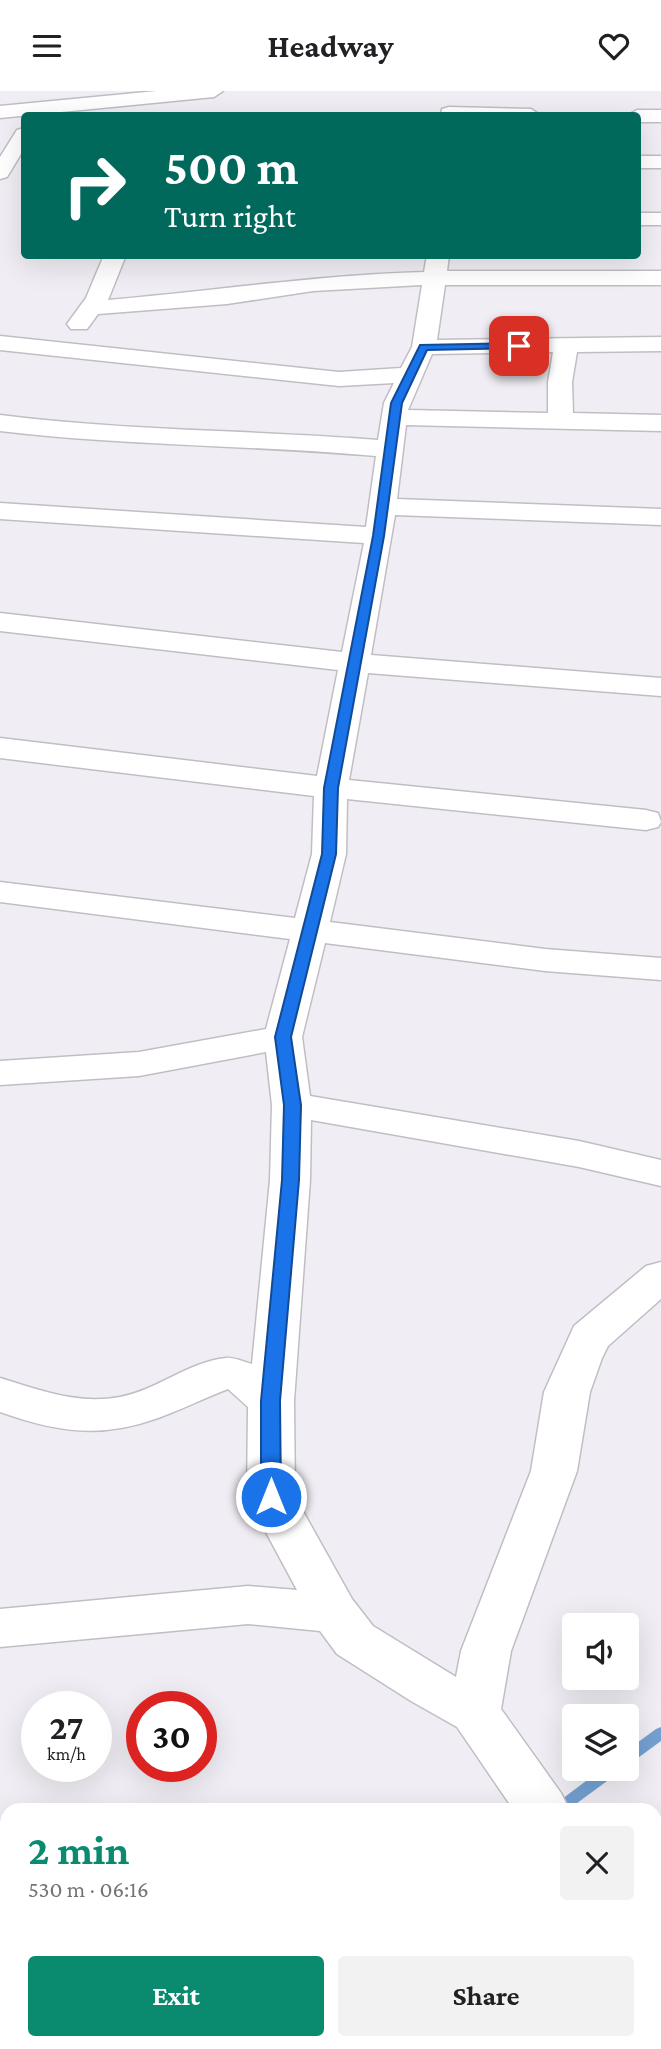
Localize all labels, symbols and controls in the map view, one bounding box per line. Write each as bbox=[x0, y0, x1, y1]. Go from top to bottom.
icon: menu bbox=[28, 27, 66, 65]
icon: heart bbox=[595, 27, 633, 65]
text: Headway bbox=[268, 28, 393, 64]
icon: right bbox=[49, 140, 140, 231]
text: 500 m bbox=[164, 140, 298, 195]
text: Turn right bbox=[164, 198, 296, 234]
pin bbox=[489, 316, 549, 376]
icon: arrive bbox=[500, 327, 538, 365]
position arrow bbox=[234, 1460, 308, 1534]
map controls bbox=[562, 1613, 639, 1781]
button: sound bbox=[562, 1613, 639, 1690]
speed limit sign: 30 bbox=[126, 1691, 217, 1782]
button: layers bbox=[562, 1704, 639, 1781]
text: 27 bbox=[50, 1708, 83, 1747]
text: km/h bbox=[47, 1744, 86, 1764]
text: 2 min bbox=[28, 1826, 129, 1873]
button: close bbox=[560, 1826, 634, 1900]
text: 530 m · 06:16 bbox=[28, 1876, 149, 1902]
button: Exit bbox=[28, 1956, 324, 2036]
button: Share bbox=[338, 1956, 634, 2036]

